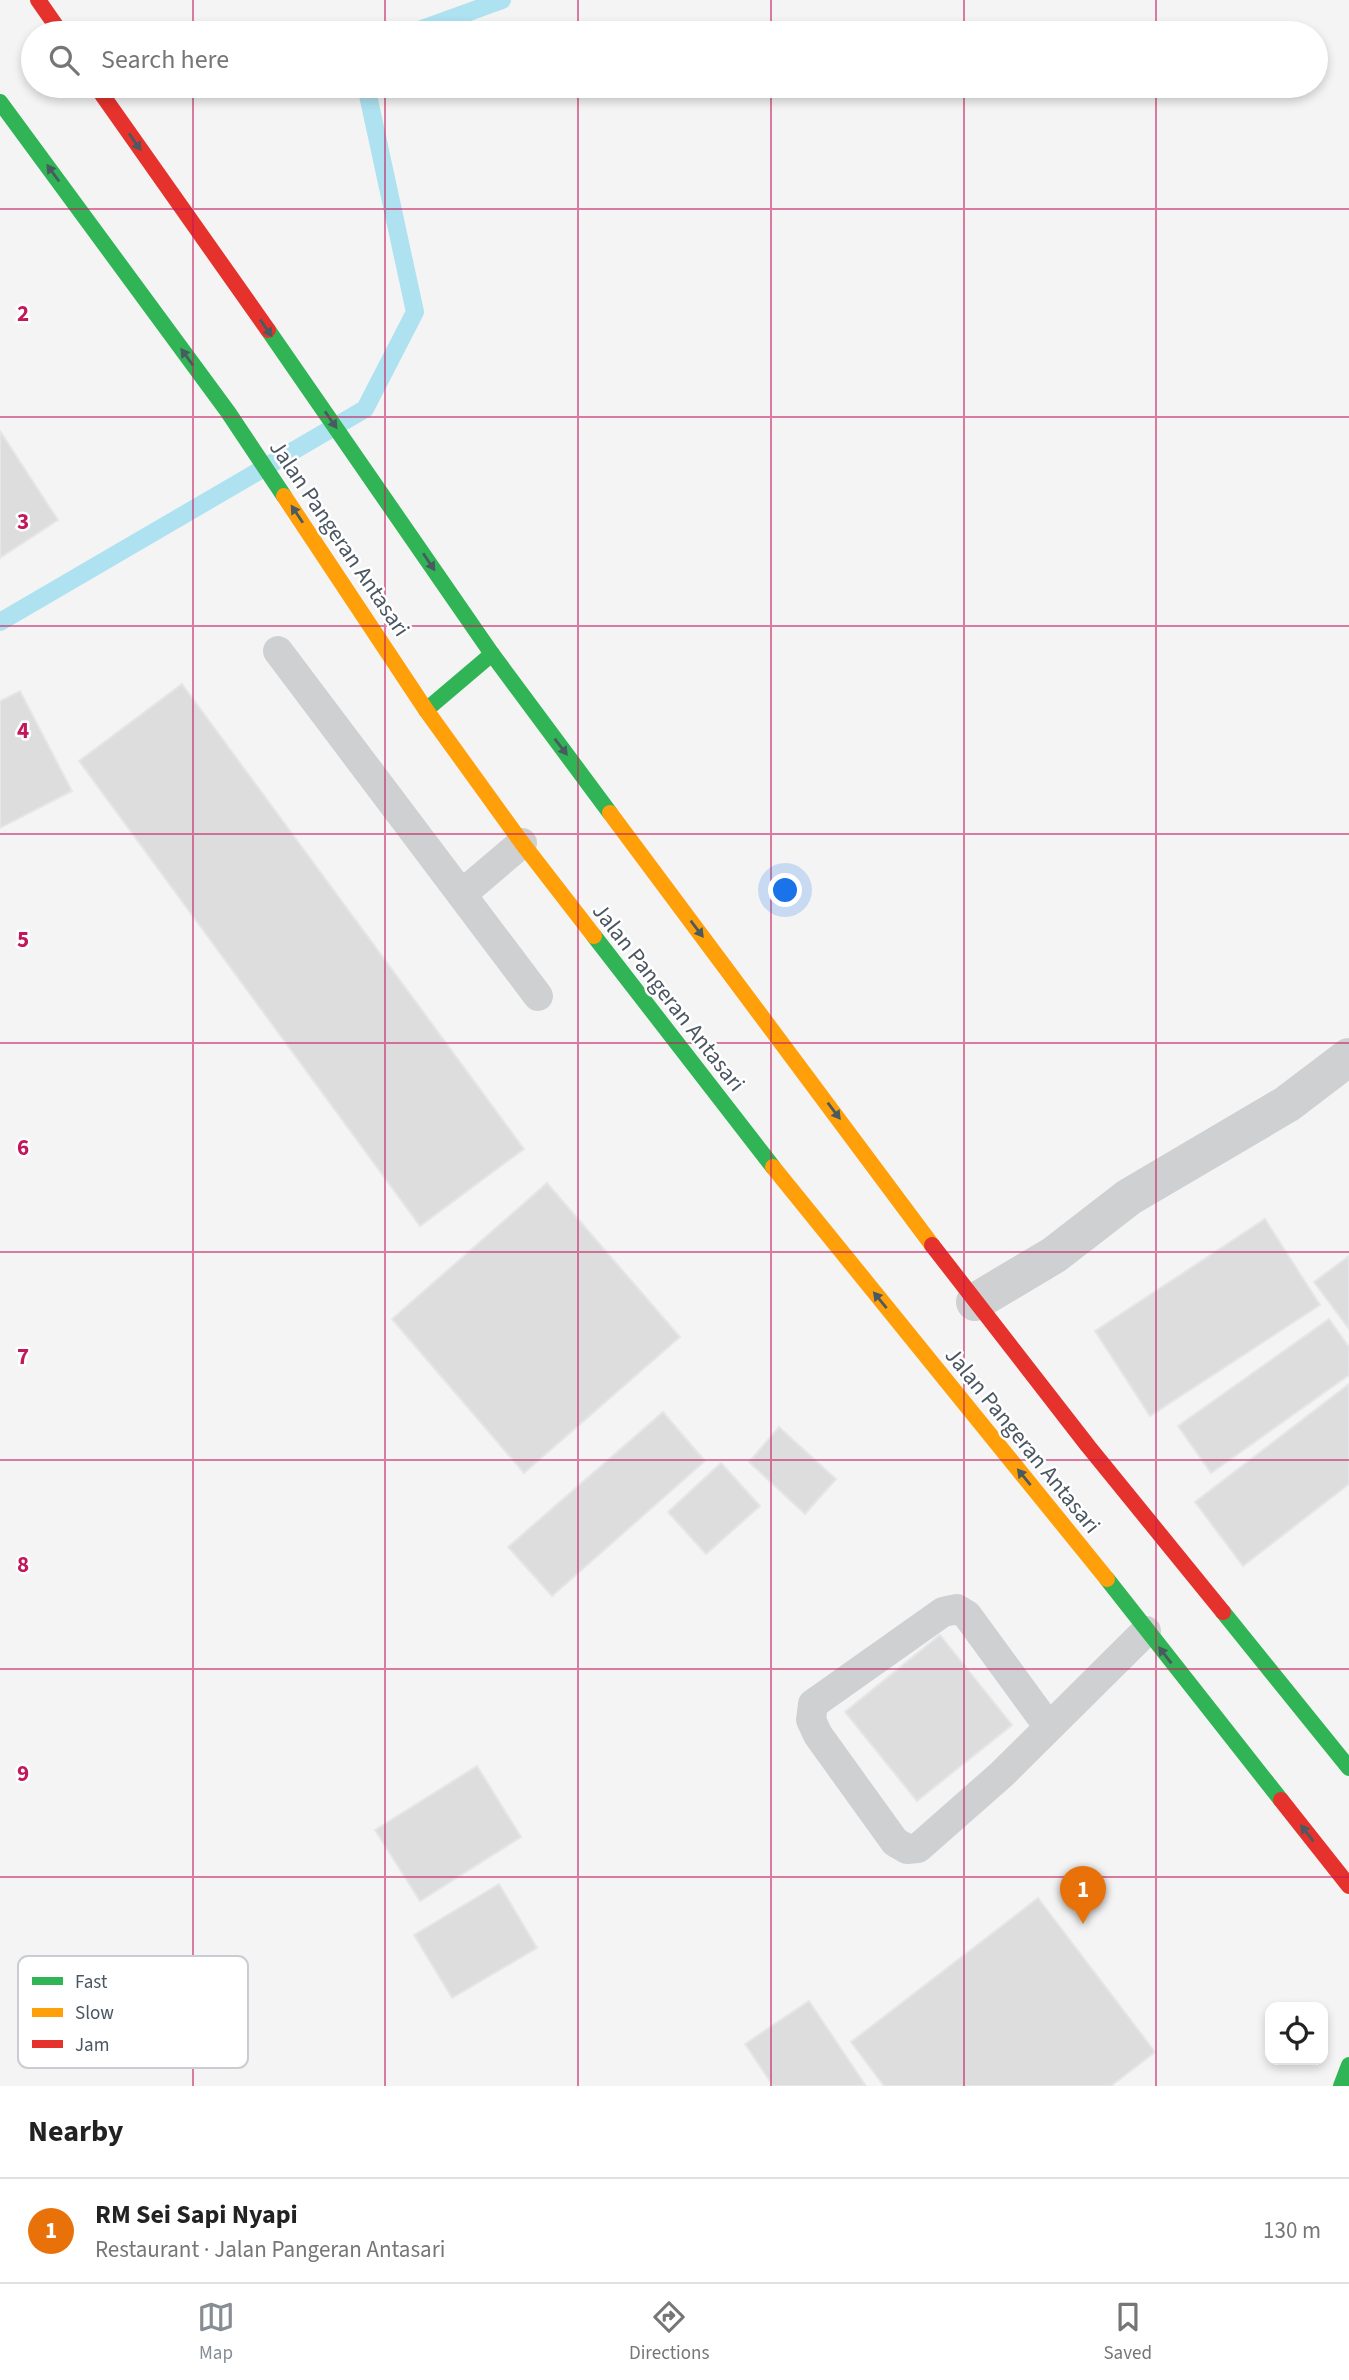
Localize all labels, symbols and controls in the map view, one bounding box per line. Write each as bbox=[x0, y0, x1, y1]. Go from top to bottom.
search box bbox=[21, 21, 1328, 98]
icon: search bbox=[45, 41, 83, 79]
text: Search here bbox=[101, 41, 229, 78]
one-way arrow bbox=[128, 133, 142, 151]
one-way arrow bbox=[45, 165, 60, 183]
text: 2 bbox=[17, 297, 29, 330]
one-way arrow bbox=[259, 319, 273, 337]
one-way arrow bbox=[181, 348, 195, 366]
one-way arrow bbox=[324, 411, 338, 429]
street label: Jalan Pangeran Antasari bbox=[261, 433, 418, 643]
text: 3 bbox=[17, 505, 29, 538]
one-way arrow bbox=[290, 505, 304, 523]
one-way arrow bbox=[422, 552, 435, 571]
text: 4 bbox=[17, 714, 29, 747]
one-way arrow bbox=[554, 738, 568, 756]
your location bbox=[768, 873, 802, 907]
street label: Jalan Pangeran Antasari bbox=[584, 896, 753, 1099]
one-way arrow bbox=[690, 920, 704, 938]
text: 5 bbox=[17, 923, 29, 956]
one-way arrow bbox=[826, 1102, 841, 1120]
text: 6 bbox=[17, 1131, 29, 1164]
one-way arrow bbox=[873, 1291, 888, 1309]
text: 7 bbox=[17, 1340, 29, 1373]
street label: Jalan Pangeran Antasari bbox=[937, 1340, 1108, 1541]
one-way arrow bbox=[1016, 1468, 1031, 1486]
text: 8 bbox=[17, 1548, 29, 1581]
one-way arrow bbox=[1158, 1646, 1173, 1664]
text: 9 bbox=[17, 1757, 29, 1790]
one-way arrow bbox=[1300, 1824, 1314, 1842]
pin: 1 bbox=[1060, 1866, 1106, 1924]
legend bbox=[18, 1956, 248, 2068]
text: Fast bbox=[75, 1969, 108, 1996]
text: Slow bbox=[75, 2000, 114, 2027]
map controls bbox=[1265, 2002, 1328, 2065]
button: locate bbox=[1265, 2002, 1328, 2065]
text: Jam bbox=[75, 2032, 109, 2059]
text: Nearby bbox=[28, 2110, 123, 2153]
text: RM Sei Sapi Nyapi bbox=[95, 2196, 298, 2233]
text: 1 bbox=[45, 2214, 57, 2247]
text: 130 m bbox=[1263, 2214, 1321, 2247]
text: Restaurant · Jalan Pangeran Antasari bbox=[95, 2233, 445, 2266]
tab: Map bbox=[197, 2298, 235, 2367]
tab: Directions bbox=[629, 2298, 709, 2367]
tab: Saved bbox=[1103, 2298, 1152, 2367]

